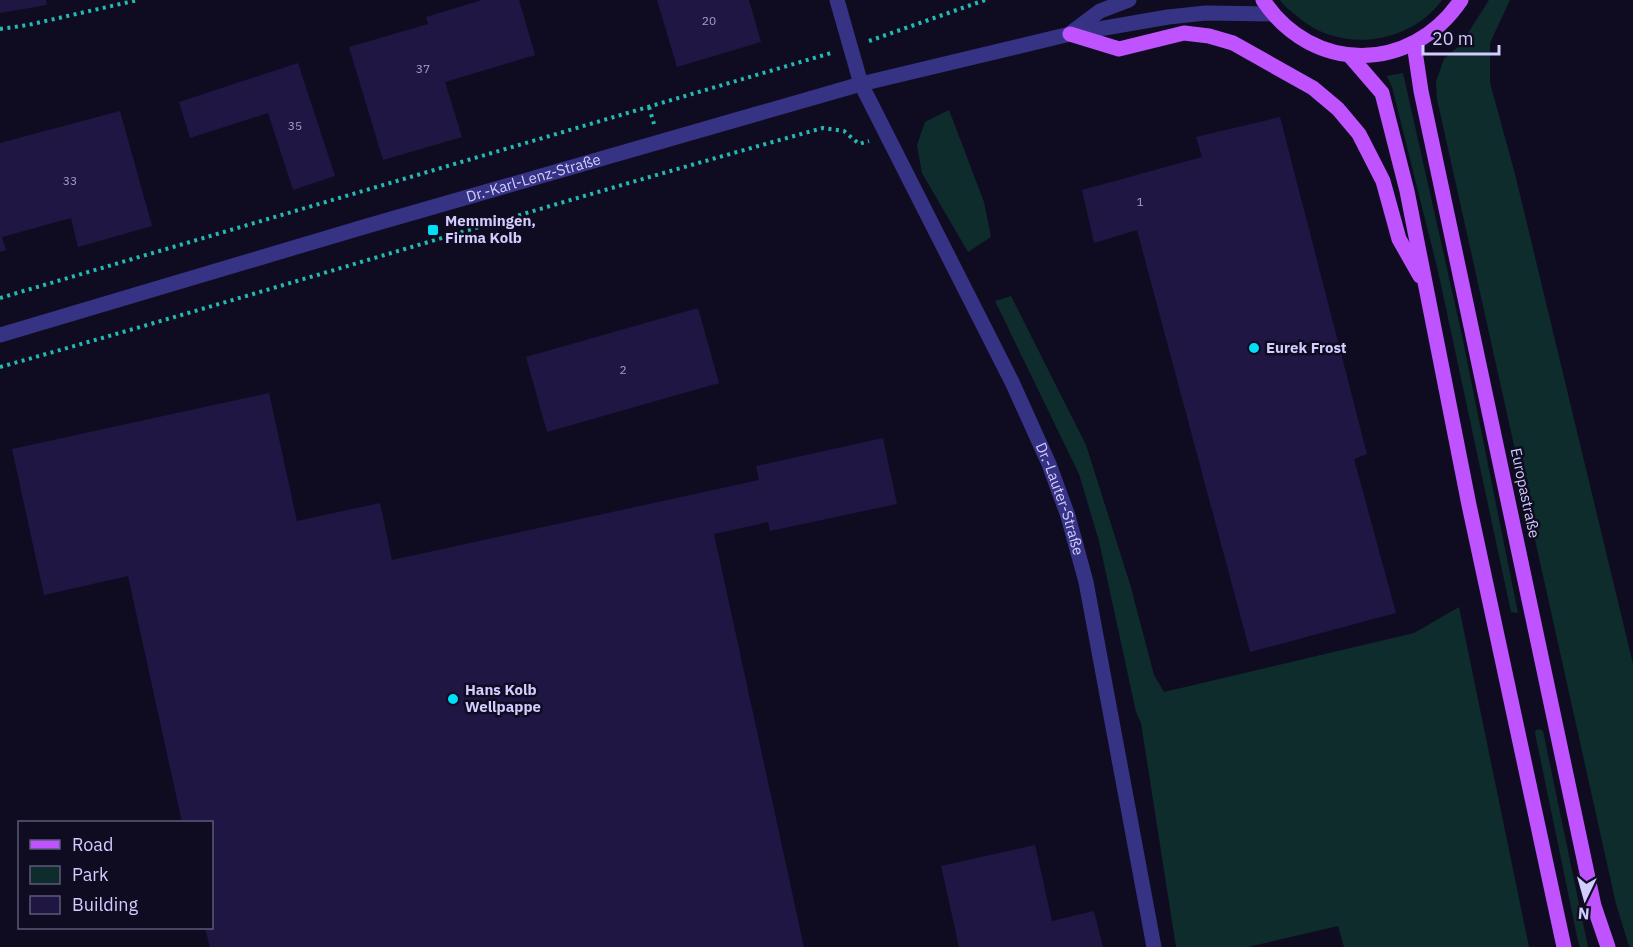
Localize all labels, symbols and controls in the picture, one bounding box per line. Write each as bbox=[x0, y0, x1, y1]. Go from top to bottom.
house number: 20 bbox=[702, 13, 716, 28]
scale bar bbox=[1423, 18, 1500, 56]
text: 20 m bbox=[1432, 27, 1474, 50]
house number: 37 bbox=[416, 61, 430, 76]
house number: 35 bbox=[288, 118, 302, 133]
street label: Dr.-Karl-Lenz-Straße bbox=[464, 149, 603, 206]
house number: 33 bbox=[63, 173, 77, 188]
house number: 1 bbox=[1136, 194, 1144, 209]
place label: Memmingen, Firma Kolb bbox=[445, 211, 536, 247]
marker: Memmingen, Firma Kolb bbox=[426, 223, 440, 237]
place label: Eurek Frost bbox=[1266, 338, 1347, 357]
marker: Eurek Frost bbox=[1247, 341, 1261, 355]
house number: 2 bbox=[619, 362, 627, 377]
street label: Dr.-Lauter-Straße bbox=[1032, 439, 1088, 557]
street label: Europastraße bbox=[1507, 446, 1544, 540]
place label: Hans Kolb Wellpappe bbox=[465, 680, 541, 716]
marker: Hans Kolb Wellpappe bbox=[446, 692, 460, 706]
legend bbox=[18, 821, 213, 929]
text: Road bbox=[72, 833, 113, 856]
text: Park bbox=[72, 863, 109, 886]
north arrow bbox=[1555, 869, 1615, 929]
text: Building bbox=[72, 893, 139, 916]
text: N bbox=[1577, 903, 1590, 924]

